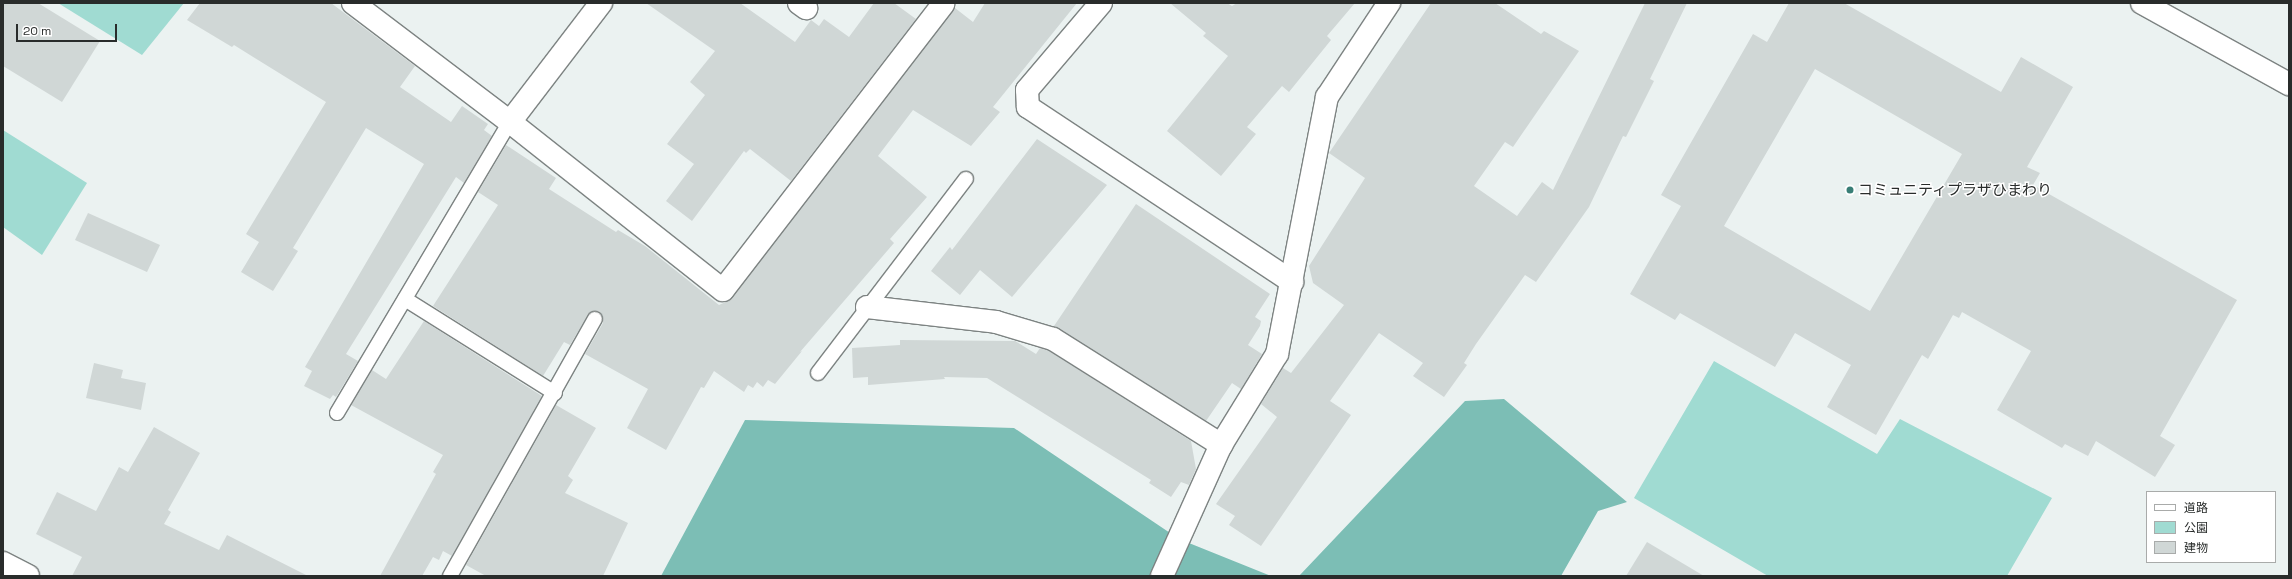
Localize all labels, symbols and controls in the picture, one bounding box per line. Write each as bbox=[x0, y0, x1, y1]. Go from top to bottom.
scale bar bbox=[18, 16, 119, 42]
text: 20 m bbox=[23, 23, 51, 39]
place label: コミュニティプラザひまわり bbox=[1858, 181, 2053, 199]
marker: コミュニティプラザひまわり bbox=[1845, 185, 1855, 195]
legend bbox=[2146, 491, 2276, 563]
text: 道路 bbox=[2184, 500, 2208, 516]
text: 公園 bbox=[2184, 520, 2208, 536]
text: 建物 bbox=[2184, 540, 2208, 556]

